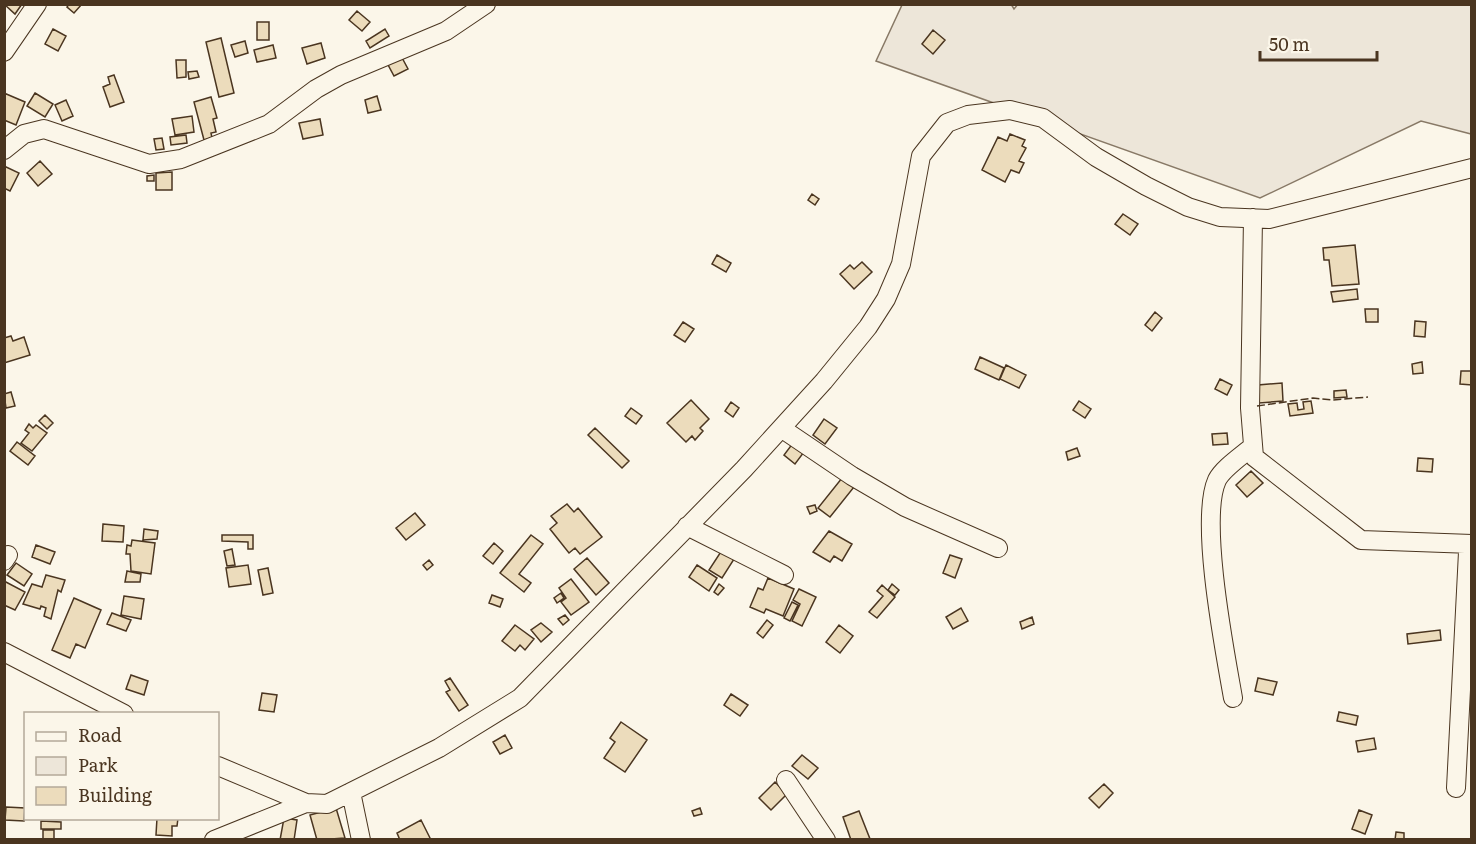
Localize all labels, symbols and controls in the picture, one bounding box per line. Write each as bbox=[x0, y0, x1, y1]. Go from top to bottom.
scale bar bbox=[1260, 24, 1377, 62]
text: 50 m bbox=[1269, 30, 1310, 57]
legend bbox=[24, 712, 219, 820]
text: Road bbox=[78, 721, 122, 748]
text: Park bbox=[78, 751, 119, 778]
text: Building bbox=[78, 781, 153, 808]

